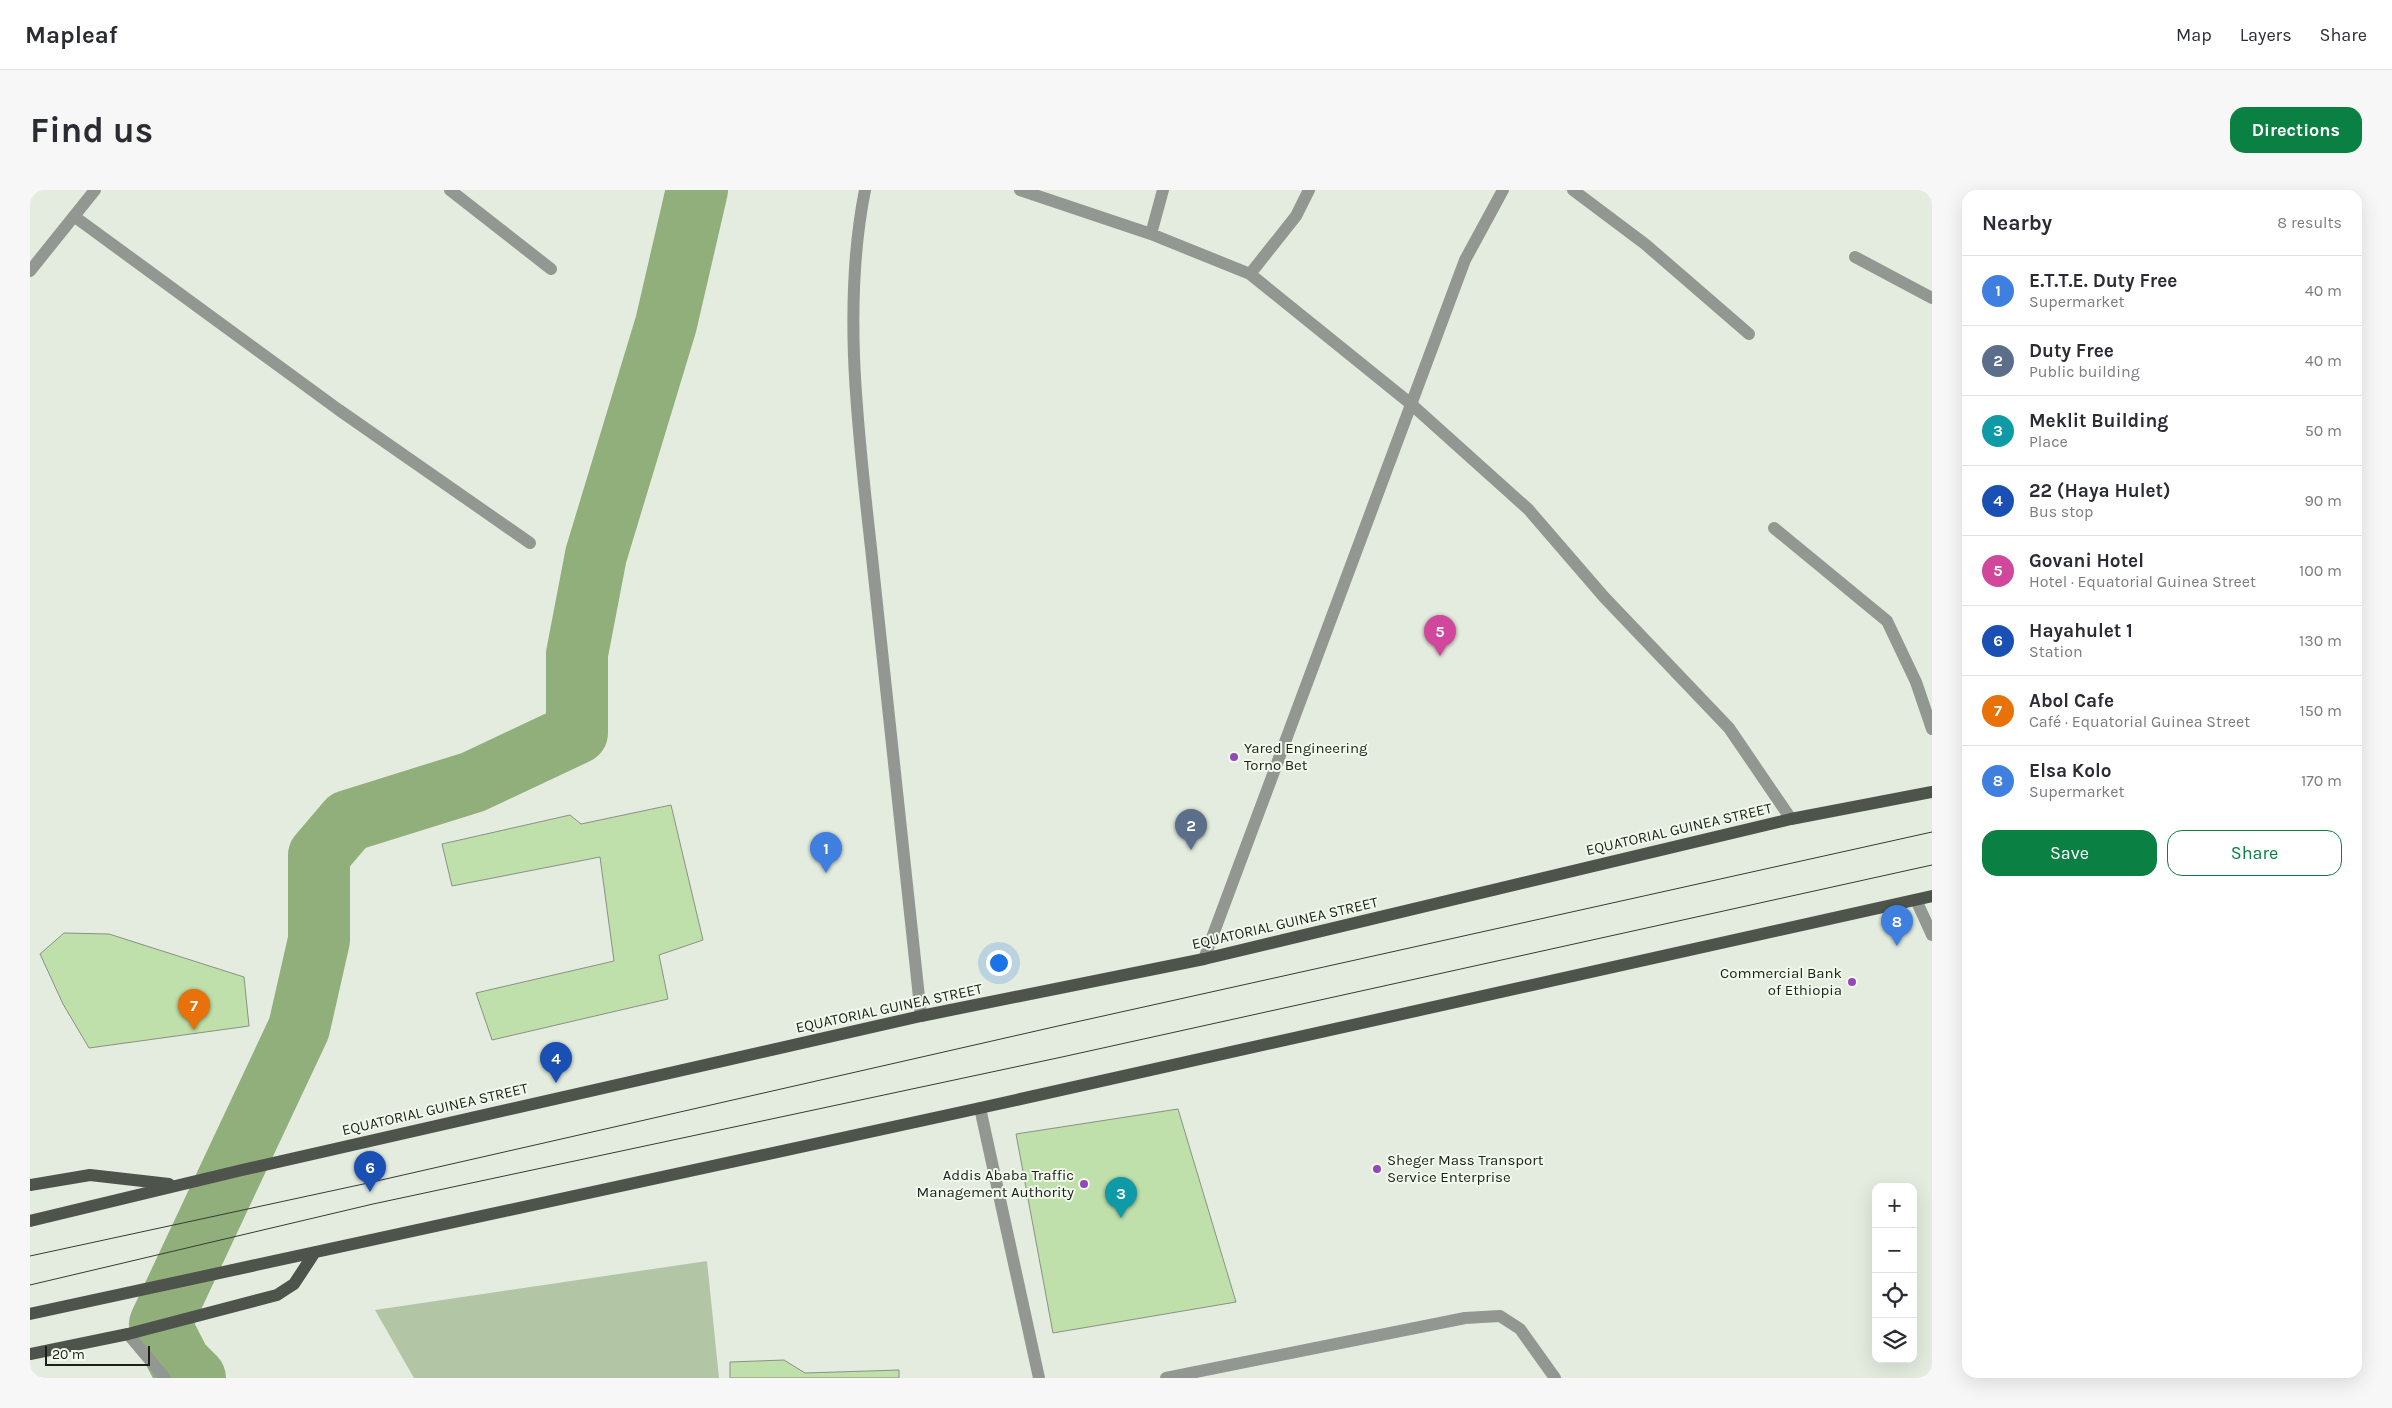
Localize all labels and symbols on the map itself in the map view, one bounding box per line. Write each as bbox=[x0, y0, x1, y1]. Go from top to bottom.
pin: 5 bbox=[1424, 615, 1456, 656]
place label: Yared Engineering Torno Bet bbox=[1244, 739, 1368, 774]
marker: Yared Engineering Torno Bet bbox=[1228, 751, 1240, 763]
street label: EQUATORIAL GUINEA STREET bbox=[1584, 799, 1774, 859]
pin: 2 bbox=[1175, 809, 1207, 850]
pin: 1 bbox=[810, 832, 842, 873]
street label: EQUATORIAL GUINEA STREET bbox=[1190, 893, 1380, 953]
pin: 8 bbox=[1881, 905, 1913, 946]
your location bbox=[986, 950, 1012, 976]
place label: Commercial Bank of Ethiopia bbox=[1720, 964, 1842, 999]
marker: Commercial Bank of Ethiopia bbox=[1846, 976, 1858, 988]
street label: EQUATORIAL GUINEA STREET bbox=[794, 979, 984, 1037]
pin: 7 bbox=[178, 989, 210, 1030]
pin: 4 bbox=[540, 1042, 572, 1083]
street label: EQUATORIAL GUINEA STREET bbox=[340, 1079, 530, 1139]
pin: 6 bbox=[354, 1151, 386, 1192]
place label: Sheger Mass Transport Service Enterprise bbox=[1387, 1151, 1544, 1186]
marker: Sheger Mass Transport Service Enterprise bbox=[1371, 1163, 1383, 1175]
place label: Addis Ababa Traffic Management Authority bbox=[916, 1166, 1074, 1201]
pin: 3 bbox=[1105, 1177, 1137, 1218]
marker: Addis Ababa Traffic Management Authority bbox=[1078, 1178, 1090, 1190]
scale bar bbox=[45, 1343, 150, 1366]

